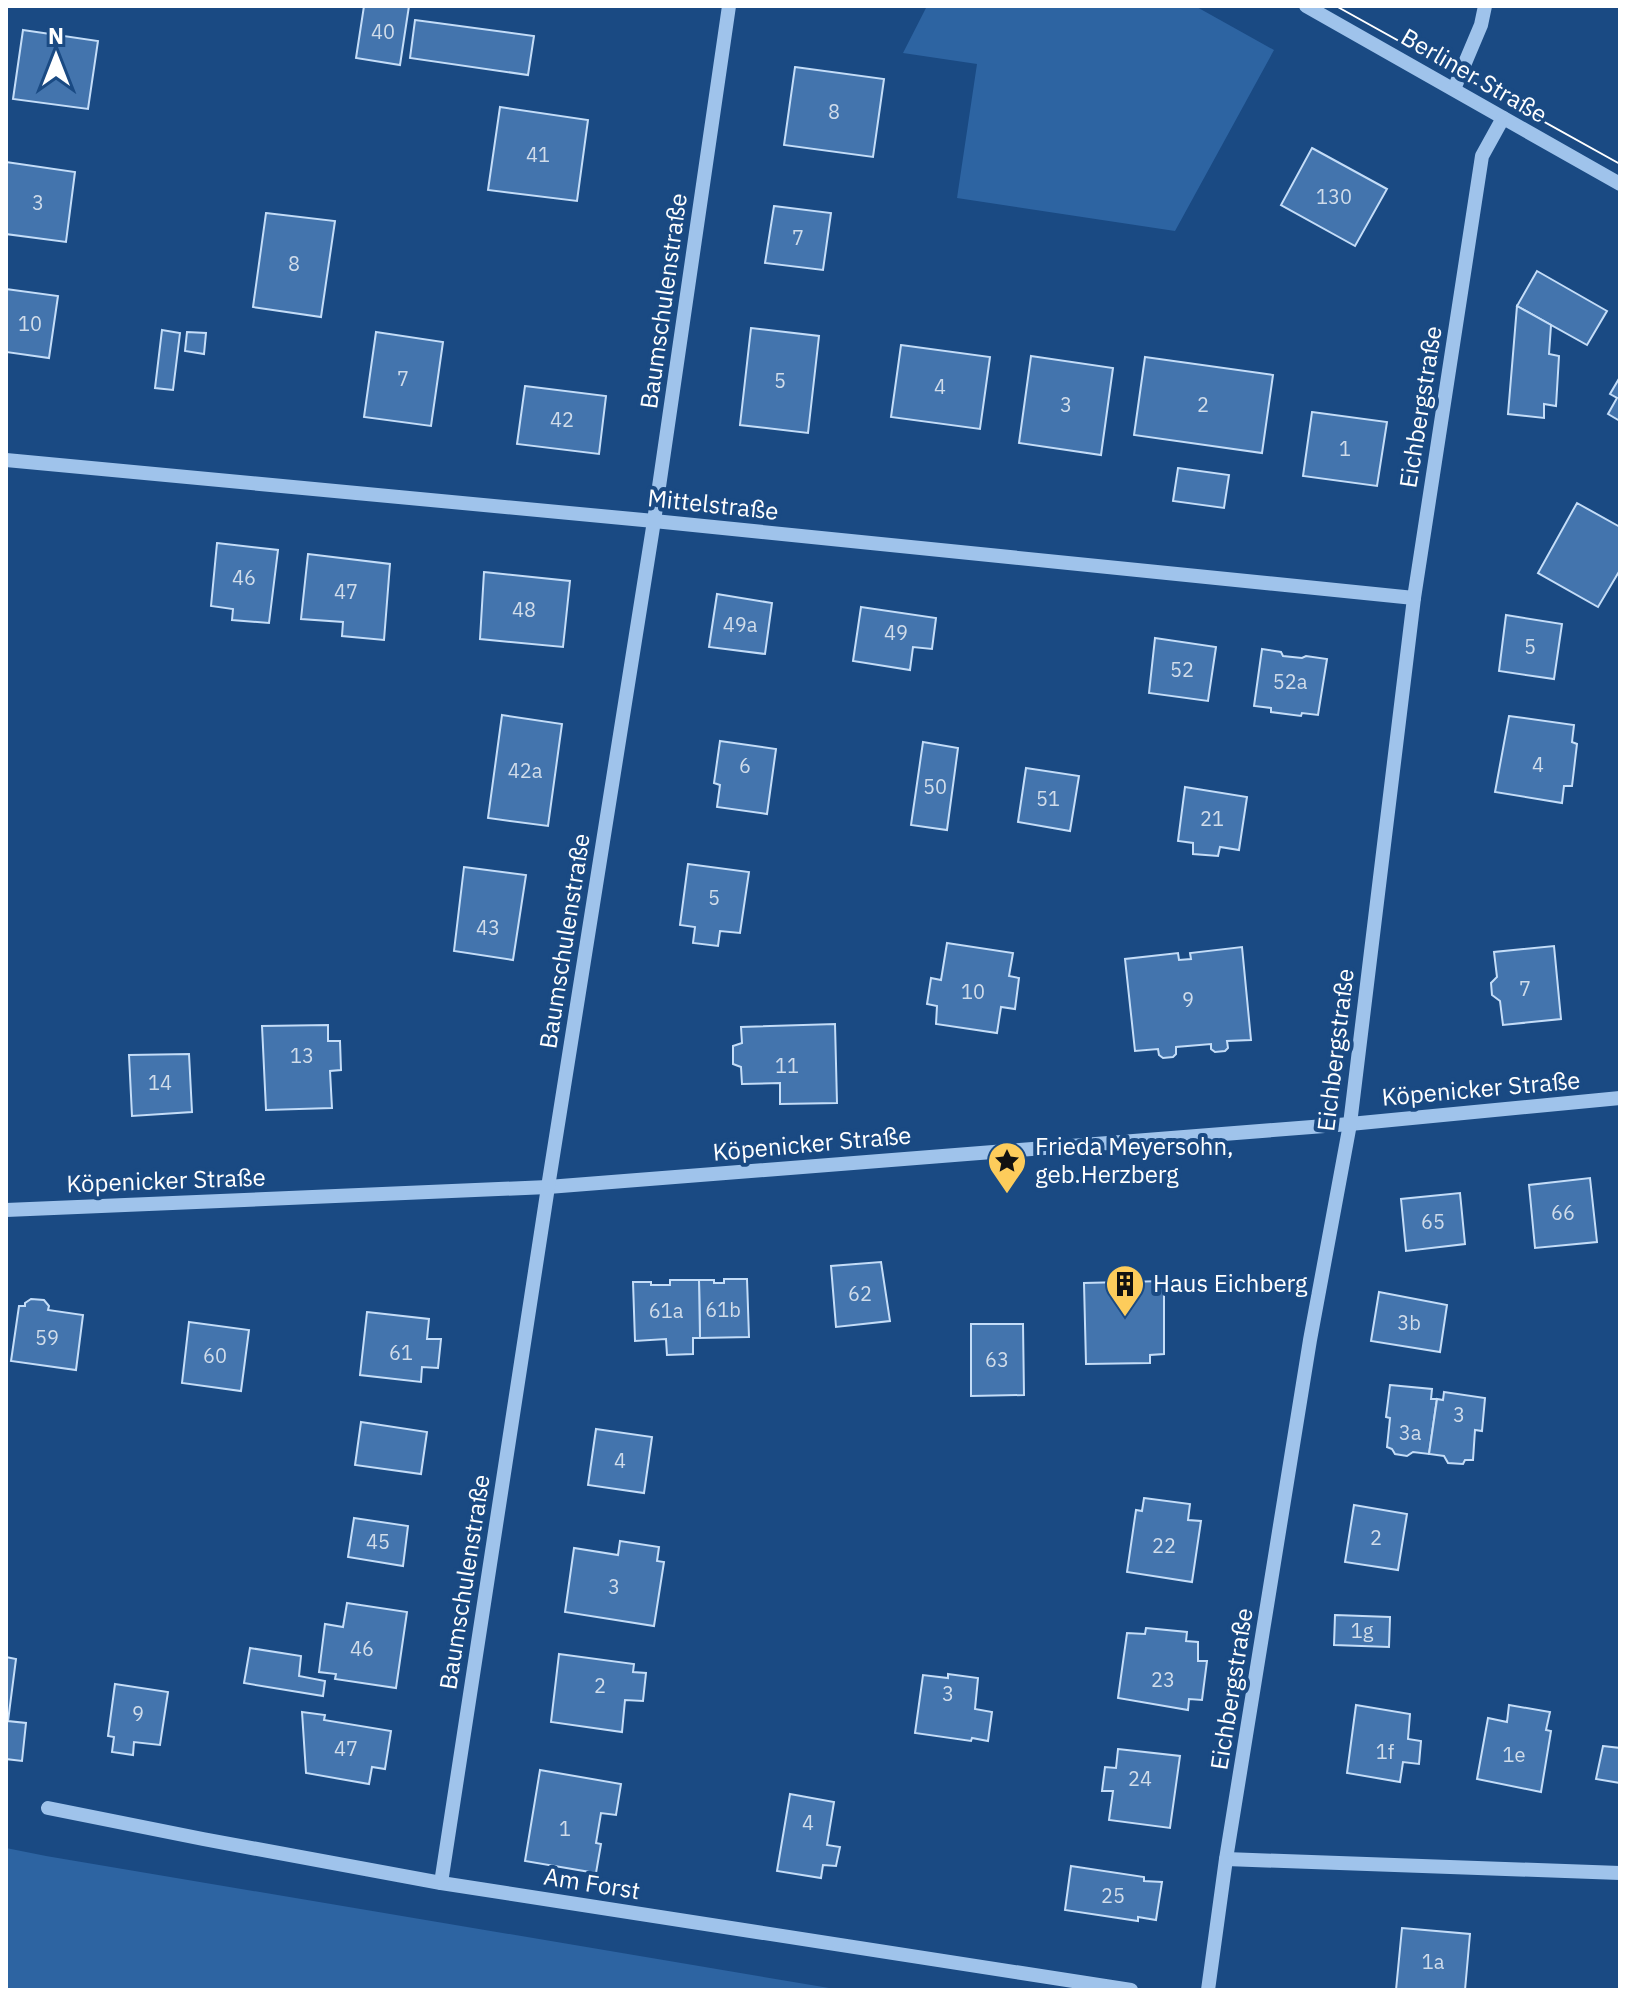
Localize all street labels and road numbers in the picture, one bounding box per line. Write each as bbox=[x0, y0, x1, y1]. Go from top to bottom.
street label: Berliner Straße bbox=[1396, 20, 1553, 130]
street label: Baumschulenstraße bbox=[632, 191, 694, 411]
street label: Eichbergstraße bbox=[1391, 323, 1449, 490]
street label: Mittelstraße bbox=[646, 481, 780, 527]
street label: Baumschulenstraße bbox=[531, 831, 597, 1051]
street label: Eichbergstraße bbox=[1309, 967, 1361, 1133]
street label: Köpenicker Straße bbox=[1380, 1063, 1582, 1113]
street label: Köpenicker Straße bbox=[711, 1118, 913, 1168]
street label: Köpenicker Straße bbox=[66, 1161, 266, 1199]
street label: Baumschulenstraße bbox=[431, 1472, 497, 1692]
street label: Eichbergstraße bbox=[1202, 1605, 1260, 1772]
street label: Am Forst bbox=[542, 1860, 643, 1906]

